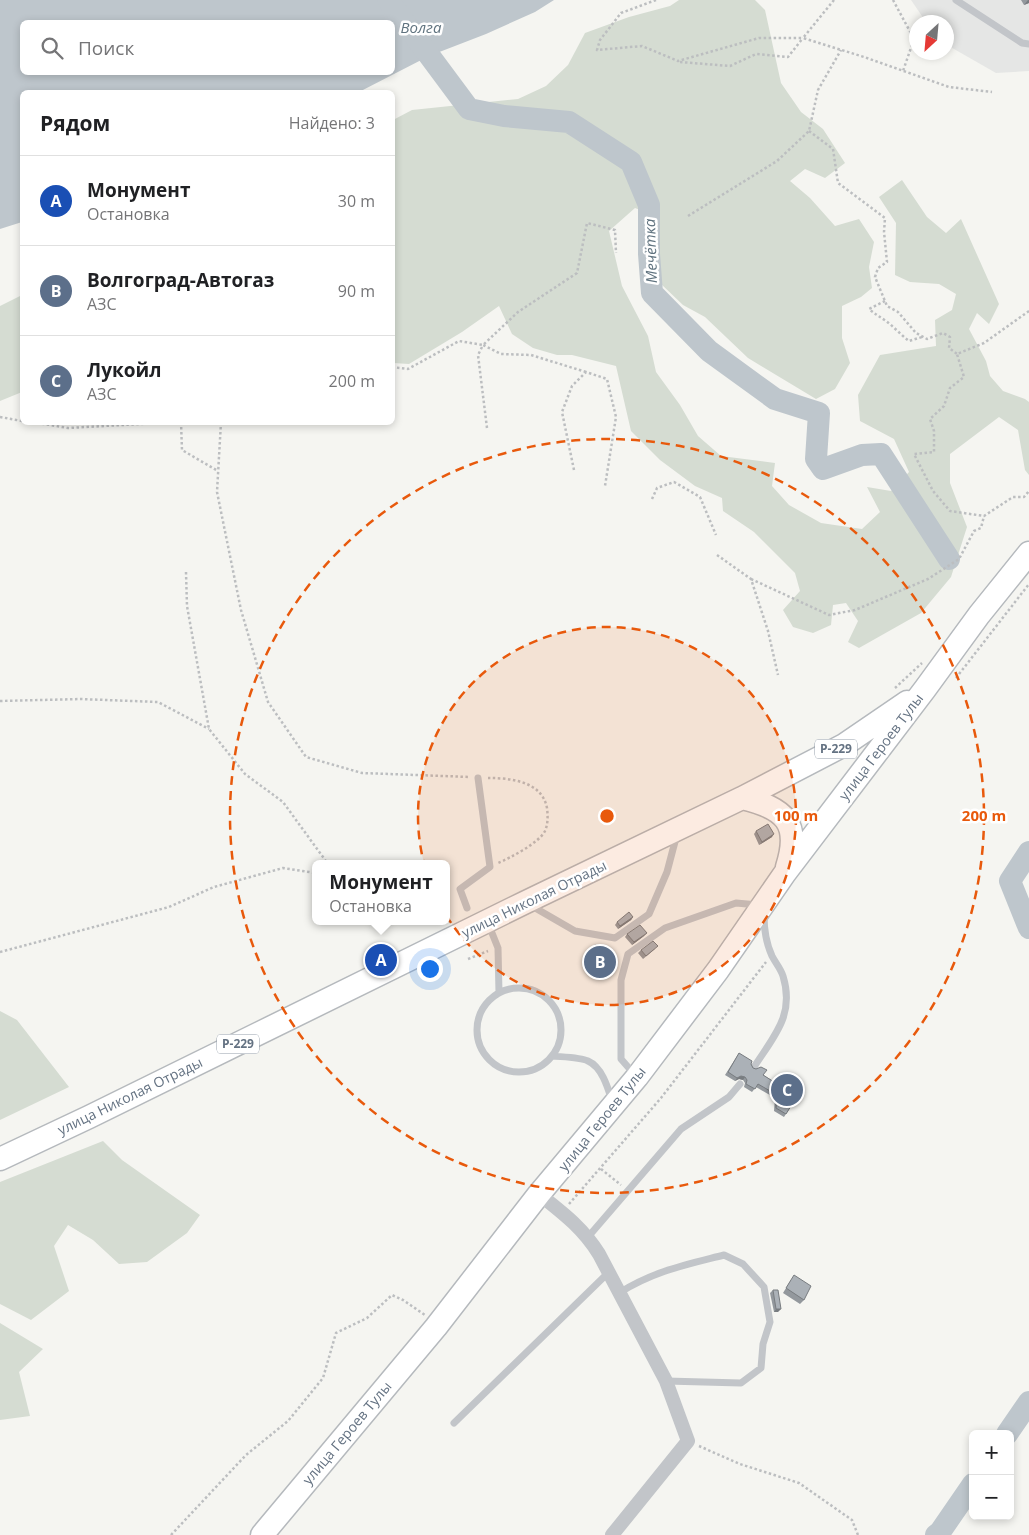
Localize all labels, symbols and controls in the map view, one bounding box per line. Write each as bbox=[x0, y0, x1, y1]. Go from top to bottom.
north arrow bbox=[909, 15, 954, 60]
water label: Волга bbox=[401, 17, 442, 37]
search box bbox=[20, 20, 395, 75]
icon: search bbox=[38, 34, 66, 62]
text: Поиск bbox=[78, 35, 134, 61]
text: Рядом bbox=[40, 109, 110, 137]
text: Найдено: 3 bbox=[289, 112, 375, 134]
text: Монумент bbox=[87, 177, 190, 203]
text: A bbox=[50, 190, 62, 212]
text: 30 m bbox=[338, 190, 375, 212]
text: Остановка bbox=[87, 203, 170, 225]
water label: Мечётка bbox=[639, 218, 661, 284]
text: Волгоград-Автогаз bbox=[87, 267, 274, 293]
text: B bbox=[51, 280, 61, 302]
text: 90 m bbox=[338, 280, 375, 302]
text: АЗС bbox=[87, 293, 117, 315]
text: Лукойл bbox=[87, 357, 161, 383]
text: C bbox=[51, 370, 61, 392]
text: 200 m bbox=[329, 370, 375, 392]
text: АЗС bbox=[87, 383, 117, 405]
street label: улица Героев Тулы bbox=[834, 689, 927, 804]
road number: Р-229 bbox=[815, 740, 857, 759]
text: 100 m bbox=[774, 805, 818, 825]
text: 200 m bbox=[962, 805, 1006, 825]
centre of rings bbox=[598, 807, 616, 825]
street label: улица Николая Отрады bbox=[458, 855, 609, 942]
popup bbox=[312, 860, 450, 925]
text: Монумент bbox=[329, 869, 433, 895]
text: Остановка bbox=[329, 895, 412, 917]
pin: A bbox=[365, 941, 397, 979]
pin: B bbox=[584, 943, 616, 981]
your location bbox=[417, 956, 443, 982]
road number: Р-229 bbox=[217, 1034, 259, 1054]
street label: улица Николая Отрады bbox=[54, 1052, 205, 1139]
street label: улица Героев Тулы bbox=[554, 1062, 650, 1175]
pin: C bbox=[771, 1071, 803, 1109]
street label: улица Героев Тулы bbox=[298, 1377, 395, 1488]
map controls bbox=[969, 1430, 1014, 1520]
button: + bbox=[969, 1430, 1014, 1475]
button: − bbox=[969, 1475, 1014, 1520]

